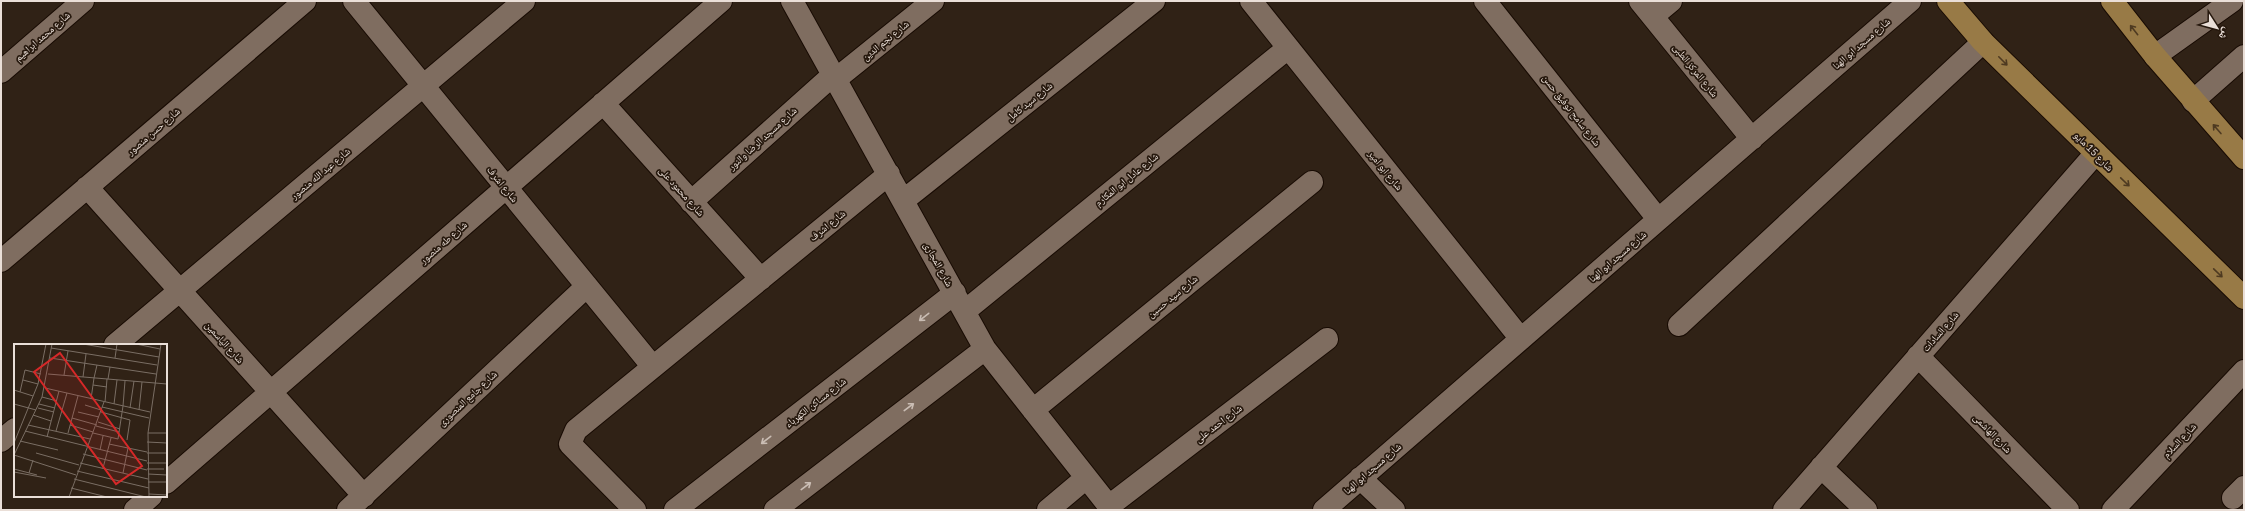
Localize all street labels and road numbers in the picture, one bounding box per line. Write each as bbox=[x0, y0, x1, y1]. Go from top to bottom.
street label: شارع محمد ابراهيم bbox=[12, 8, 74, 65]
street label: شارع مسجد ابو الهنا bbox=[1830, 14, 1893, 72]
street label: شارع نجم الدين bbox=[859, 17, 912, 64]
street label: شارع المركز الطبى bbox=[1670, 41, 1721, 100]
street label: شارع سامح توفيق حسن bbox=[1540, 72, 1604, 149]
street label: شارع سيد كامل bbox=[1004, 79, 1055, 124]
street label: شارع حسن منصور bbox=[123, 104, 183, 159]
street label: شارع مسجد الرضا والنور bbox=[724, 104, 800, 173]
street label: شارع 15 مايو bbox=[2071, 129, 2117, 174]
street label: شارع عبد الله منصور bbox=[287, 144, 353, 203]
street label: شارع ابو امير bbox=[1365, 147, 1406, 193]
street label: شارع عادل ابو المكارم bbox=[1092, 150, 1162, 210]
street label: شارع اشرف bbox=[484, 164, 521, 205]
street label: شارع محمود على bbox=[656, 164, 708, 219]
street label: شارع اشرف bbox=[807, 207, 848, 244]
street label: شارع طه منصور bbox=[416, 218, 470, 267]
street label: شارع مسجد ابو الهنا bbox=[1586, 227, 1649, 285]
street label: شارع المجارى bbox=[921, 240, 956, 289]
street label: شارع سيد حسين bbox=[1144, 272, 1200, 321]
street label: شارع السادات bbox=[1919, 308, 1962, 354]
street label: شارع الياسمين bbox=[202, 319, 247, 366]
street label: شارع جامع المنصورى bbox=[435, 367, 500, 429]
street label: شارع مساكن الكهرباء bbox=[782, 374, 849, 430]
street label: شارع احمد على bbox=[1192, 401, 1245, 445]
street label: شارع الهاشمى bbox=[1971, 411, 2015, 456]
street label: شارع السلام bbox=[2160, 420, 2200, 461]
street label: شارع مسجد ابو الهنا bbox=[1341, 439, 1404, 497]

